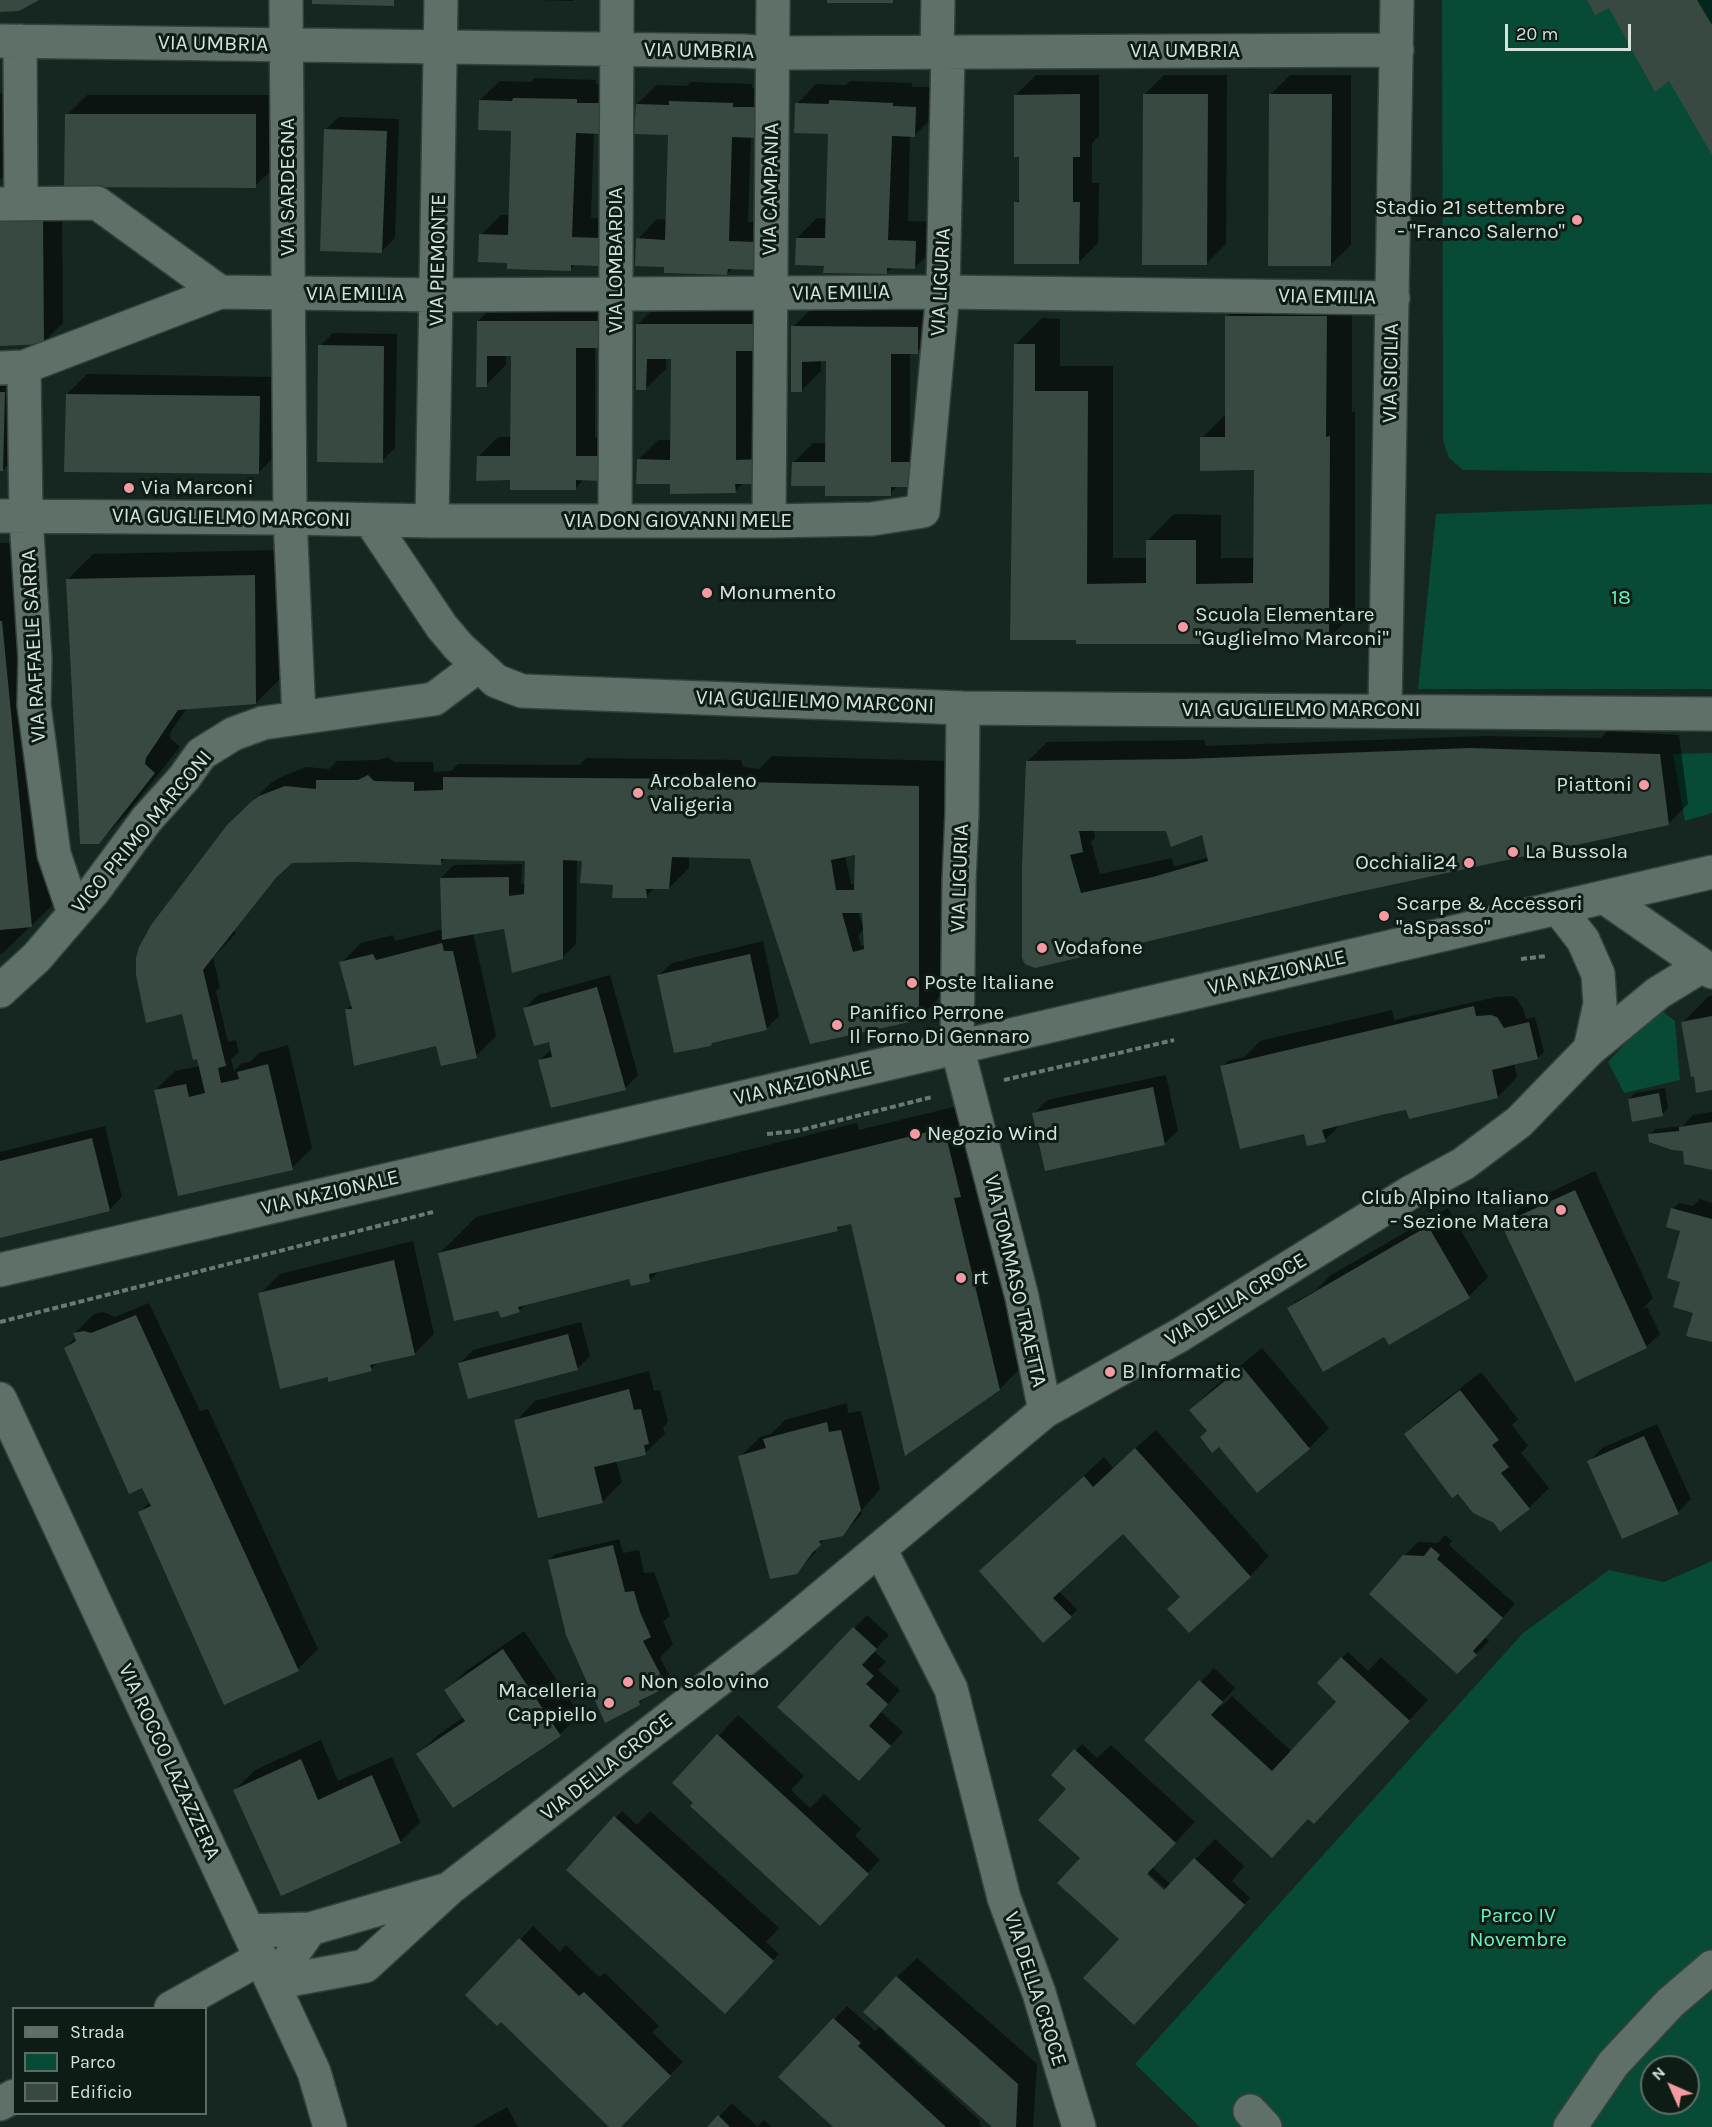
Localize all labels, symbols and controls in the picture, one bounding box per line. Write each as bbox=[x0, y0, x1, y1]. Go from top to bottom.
scale bar bbox=[1508, 12, 1634, 50]
text: 20 m bbox=[1516, 23, 1558, 45]
street label: VIA UMBRIA bbox=[158, 30, 268, 58]
street label: VIA UMBRIA bbox=[644, 37, 754, 65]
street label: VIA UMBRIA bbox=[1130, 38, 1240, 64]
street label: VIA SARDEGNA bbox=[275, 118, 301, 256]
street label: VIA CAMPANIA bbox=[757, 122, 785, 256]
street label: VIA LOMBARDIA bbox=[603, 187, 629, 333]
street label: VIA PIEMONTE bbox=[424, 194, 452, 326]
place label: Stadio 21 settembre - "Franco Salerno" bbox=[1375, 195, 1565, 245]
marker: Stadio 21 settembre - "Franco Salerno" bbox=[1570, 213, 1584, 227]
street label: VIA LIGURIA bbox=[926, 227, 956, 337]
street label: VIA EMILIA bbox=[792, 280, 890, 306]
street label: VIA EMILIA bbox=[306, 281, 404, 307]
street label: VIA EMILIA bbox=[1278, 284, 1376, 310]
street label: VIA SICILIA bbox=[1378, 323, 1404, 423]
place label: Via Marconi bbox=[141, 475, 254, 501]
marker: Via Marconi bbox=[122, 481, 136, 495]
street label: VIA GUGLIELMO MARCONI bbox=[112, 503, 350, 533]
street label: VIA DON GIOVANNI MELE bbox=[564, 508, 792, 534]
street label: VIA RAFFAELE SARRA bbox=[16, 549, 52, 743]
place label: Monumento bbox=[719, 580, 836, 606]
park label: 18 bbox=[1611, 585, 1631, 611]
marker: Monumento bbox=[700, 586, 714, 600]
place label: Scuola Elementare "Guglielmo Marconi" bbox=[1195, 602, 1389, 652]
marker: Scuola Elementare "Guglielmo Marconi" bbox=[1176, 620, 1190, 634]
street label: VIA GUGLIELMO MARCONI bbox=[695, 685, 935, 719]
street label: VIA GUGLIELMO MARCONI bbox=[1182, 697, 1420, 723]
street label: VICO PRIMO MARCONI bbox=[66, 745, 218, 919]
place label: Arcobaleno Valigeria bbox=[650, 768, 757, 818]
place label: Piattoni bbox=[1556, 772, 1632, 798]
marker: Piattoni bbox=[1637, 778, 1651, 792]
marker: Arcobaleno Valigeria bbox=[631, 786, 645, 800]
street label: VIA LIGURIA bbox=[946, 823, 974, 933]
place label: La Bussola bbox=[1525, 839, 1628, 865]
marker: La Bussola bbox=[1506, 845, 1520, 859]
place label: Occhiali24 bbox=[1355, 850, 1457, 876]
marker: Occhiali24 bbox=[1462, 856, 1476, 870]
place label: Scarpe & Accessori "aSpasso" bbox=[1396, 891, 1583, 941]
marker: Scarpe & Accessori "aSpasso" bbox=[1377, 909, 1391, 923]
place label: Vodafone bbox=[1054, 935, 1143, 961]
marker: Vodafone bbox=[1035, 941, 1049, 955]
street label: VIA NAZIONALE bbox=[1205, 945, 1349, 1001]
place label: Poste Italiane bbox=[924, 970, 1054, 996]
marker: Poste Italiane bbox=[905, 976, 919, 990]
place label: Panifico Perrone Il Forno Di Gennaro bbox=[849, 1000, 1030, 1050]
marker: Panifico Perrone Il Forno Di Gennaro bbox=[830, 1018, 844, 1032]
street label: VIA NAZIONALE bbox=[731, 1055, 875, 1111]
place label: Negozio Wind bbox=[927, 1121, 1058, 1147]
marker: Negozio Wind bbox=[908, 1127, 922, 1141]
street label: VIA NAZIONALE bbox=[258, 1165, 402, 1221]
street label: VIA TOMMASO TRAETTA bbox=[978, 1172, 1052, 1390]
place label: Club Alpino Italiano - Sezione Matera bbox=[1361, 1185, 1549, 1235]
marker: Club Alpino Italiano - Sezione Matera bbox=[1554, 1203, 1568, 1217]
street label: VIA DELLA CROCE bbox=[1160, 1248, 1312, 1352]
place label: rt bbox=[973, 1265, 988, 1291]
marker: rt bbox=[954, 1271, 968, 1285]
place label: B Informatic bbox=[1122, 1359, 1241, 1385]
marker: B Informatic bbox=[1103, 1365, 1117, 1379]
street label: VIA ROCCO LAZAZZERA bbox=[112, 1660, 226, 1864]
place label: Non solo vino bbox=[640, 1669, 769, 1695]
marker: Non solo vino bbox=[621, 1675, 635, 1689]
place label: Macelleria Cappiello bbox=[498, 1678, 597, 1728]
marker: Macelleria Cappiello bbox=[602, 1696, 616, 1710]
street label: VIA DELLA CROCE bbox=[536, 1707, 678, 1827]
park label: Parco IV Novembre bbox=[1469, 1903, 1567, 1953]
street label: VIA DELLA CROCE bbox=[998, 1909, 1072, 2069]
legend bbox=[12, 2007, 207, 2115]
text: Strada bbox=[70, 2021, 125, 2043]
text: Parco bbox=[70, 2051, 116, 2073]
north arrow bbox=[1640, 2055, 1700, 2115]
text: N bbox=[1648, 2063, 1669, 2084]
text: Edificio bbox=[70, 2081, 132, 2103]

